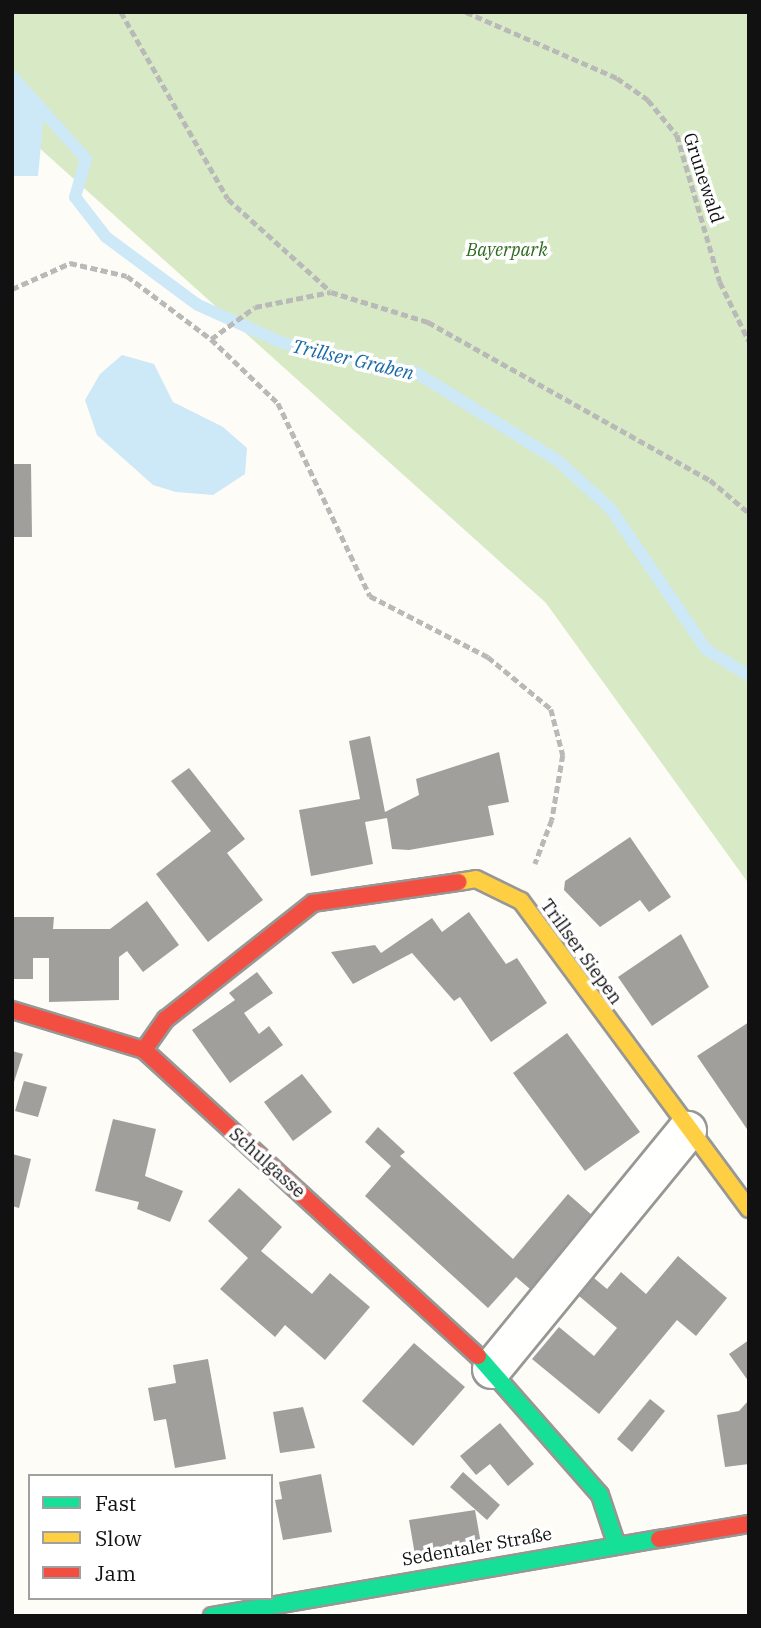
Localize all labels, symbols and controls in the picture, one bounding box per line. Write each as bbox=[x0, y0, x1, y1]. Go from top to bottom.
street label: Grunewald bbox=[678, 130, 728, 226]
park label: Bayerpark bbox=[466, 239, 548, 261]
water label: Trillser Graben bbox=[290, 335, 416, 385]
street label: Trillser Siepen bbox=[536, 895, 626, 1009]
street label: Schulgasse bbox=[225, 1123, 309, 1203]
legend bbox=[28, 1474, 273, 1600]
text: Fast bbox=[95, 1489, 136, 1517]
street label: Sedentaler Straße bbox=[400, 1523, 554, 1571]
text: Slow bbox=[95, 1524, 142, 1552]
text: Jam bbox=[95, 1559, 136, 1587]

